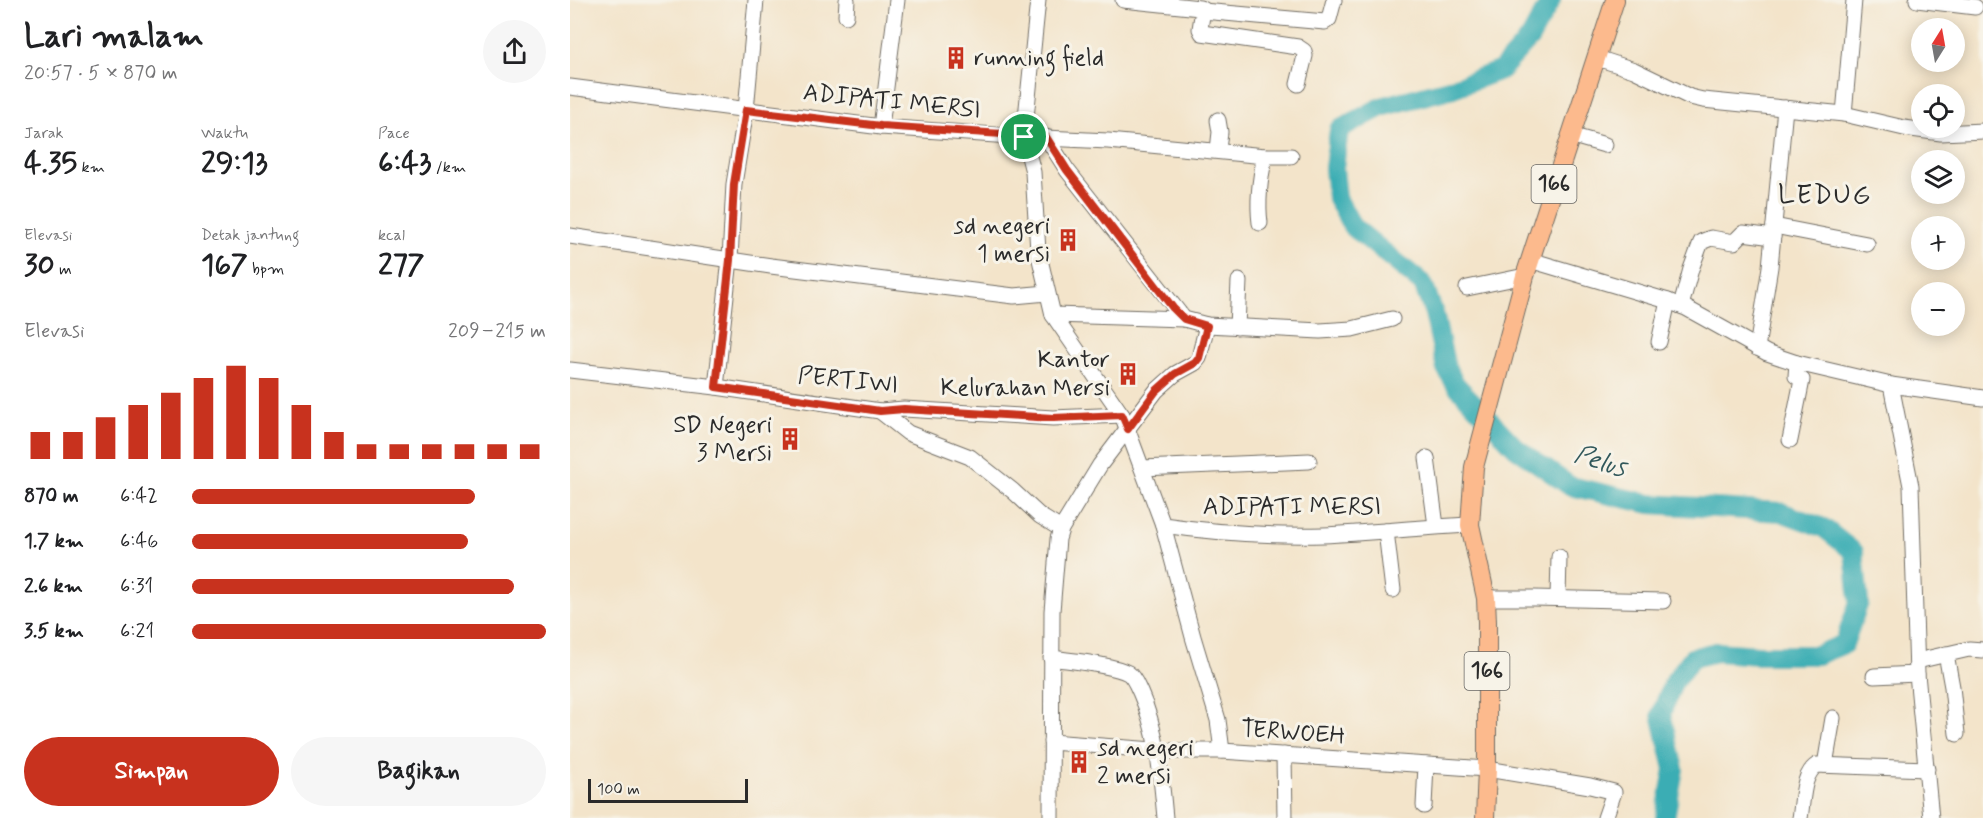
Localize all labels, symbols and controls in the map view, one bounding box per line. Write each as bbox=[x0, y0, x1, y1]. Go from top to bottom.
text: Lari malam bbox=[24, 15, 204, 59]
north arrow bbox=[1911, 18, 1965, 72]
map controls bbox=[1911, 18, 1965, 336]
button: share bbox=[483, 20, 546, 83]
place label: running field bbox=[974, 43, 1104, 77]
building icon: running field bbox=[943, 45, 969, 71]
text: 20:57 · 5 × 870 m bbox=[24, 60, 178, 87]
street label: ADIPATI MERSI bbox=[802, 77, 982, 127]
button: locate bbox=[1911, 84, 1965, 138]
pin bbox=[998, 111, 1049, 162]
icon: arrive bbox=[1007, 120, 1040, 153]
text: Jarak bbox=[24, 123, 63, 144]
text: Waktu bbox=[201, 123, 248, 144]
text: Pace bbox=[378, 123, 410, 144]
text: 4.35 bbox=[24, 144, 77, 183]
text: 29:13 bbox=[201, 144, 268, 183]
text: 6:43 bbox=[378, 144, 432, 183]
button: layers bbox=[1911, 150, 1965, 204]
text: km bbox=[77, 157, 105, 178]
text: /km bbox=[432, 157, 466, 178]
road number: 166 bbox=[1532, 165, 1576, 203]
district label: LEDUG bbox=[1778, 178, 1872, 213]
place label: sd negeri 1 mersi bbox=[954, 211, 1050, 270]
button: + bbox=[1911, 216, 1965, 270]
text: Elevasi bbox=[24, 225, 72, 246]
text: Detak jantung bbox=[201, 225, 300, 246]
text: kcal bbox=[378, 225, 405, 246]
building icon: sd negeri 1 mersi bbox=[1055, 227, 1081, 253]
text: 30 bbox=[24, 246, 55, 285]
text: 167 bbox=[201, 246, 248, 285]
text: 277 bbox=[378, 246, 425, 285]
text: m bbox=[55, 259, 72, 280]
text: bpm bbox=[248, 259, 284, 280]
button: − bbox=[1911, 282, 1965, 336]
text: Elevasi bbox=[24, 318, 84, 345]
text: 209–215 m bbox=[448, 318, 546, 345]
place label: Kantor Kelurahan Mersi bbox=[940, 345, 1110, 404]
street label: PERTIWI bbox=[796, 360, 900, 402]
building icon: Kantor Kelurahan Mersi bbox=[1115, 361, 1141, 387]
place label: SD Negeri 3 Mersi bbox=[673, 410, 772, 469]
building icon: SD Negeri 3 Mersi bbox=[777, 426, 803, 452]
water label: Pelus bbox=[1570, 438, 1633, 487]
text: 870 m bbox=[24, 483, 79, 510]
text: 6:42 bbox=[120, 483, 158, 510]
street label: ADIPATI MERSI bbox=[1203, 492, 1381, 523]
text: 1.7 km bbox=[24, 528, 84, 555]
text: 6:46 bbox=[120, 528, 158, 555]
text: 2.6 km bbox=[24, 573, 83, 600]
text: 6:31 bbox=[120, 573, 153, 600]
text: 3.5 km bbox=[24, 618, 84, 645]
text: 6:21 bbox=[120, 618, 154, 645]
road number: 166 bbox=[1464, 652, 1510, 690]
street label: TERWOEH bbox=[1240, 714, 1346, 752]
place label: sd negeri 2 mersi bbox=[1097, 733, 1193, 792]
button: Simpan bbox=[24, 737, 279, 806]
button: Bagikan bbox=[291, 737, 546, 806]
building icon: sd negeri 2 mersi bbox=[1066, 749, 1092, 775]
scale bar bbox=[588, 776, 748, 804]
text: 100 m bbox=[597, 779, 640, 800]

